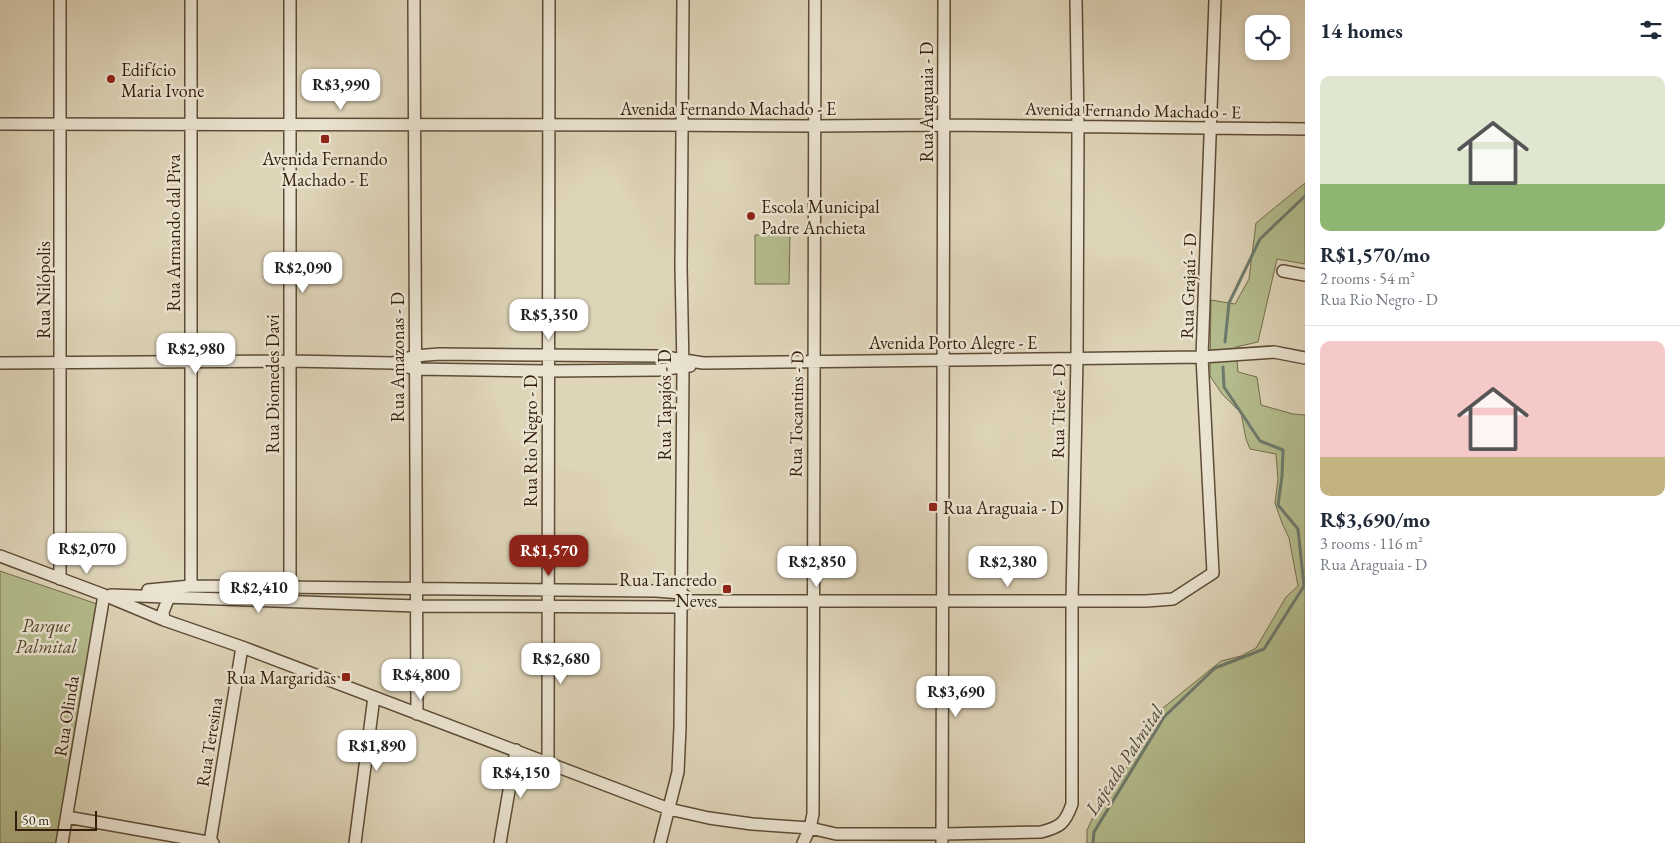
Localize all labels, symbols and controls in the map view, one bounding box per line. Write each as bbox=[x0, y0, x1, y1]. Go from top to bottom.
map controls bbox=[1245, 15, 1290, 60]
button: locate bbox=[1245, 15, 1290, 60]
icon: filters bbox=[1637, 16, 1665, 44]
text: 14 homes bbox=[1320, 17, 1403, 44]
street label: Rua Araguaia - D bbox=[915, 42, 938, 162]
place label: Edifício Maria Ivone bbox=[121, 58, 204, 102]
pin: R$3,990 bbox=[295, 68, 387, 111]
marker: Edifício Maria Ivone bbox=[105, 73, 117, 85]
text: R$3,990 bbox=[312, 74, 370, 95]
street label: Avenida Fernando Machado - E bbox=[619, 97, 836, 120]
street label: Avenida Fernando Machado - E bbox=[1024, 97, 1241, 123]
icon: home bbox=[1448, 108, 1538, 198]
marker: Avenida Fernando Machado - E bbox=[319, 133, 331, 145]
place label: Avenida Fernando Machado - E bbox=[261, 147, 388, 191]
street label: Rua Armando dal Piva bbox=[162, 154, 185, 312]
place label: Escola Municipal Padre Anchieta bbox=[761, 195, 880, 239]
marker: Escola Municipal Padre Anchieta bbox=[745, 210, 757, 222]
street label: Rua Grajaú - D bbox=[1175, 233, 1201, 339]
street label: Rua Nilópolis bbox=[32, 241, 55, 339]
text: R$1,570/mo bbox=[1320, 241, 1430, 268]
pin: R$2,090 bbox=[257, 252, 349, 294]
text: R$2,090 bbox=[274, 257, 332, 278]
text: 2 rooms · 54 m² bbox=[1320, 268, 1415, 289]
text: Rua Rio Negro - D bbox=[1320, 289, 1438, 310]
street label: Rua Amazonas - D bbox=[386, 292, 409, 422]
pin: R$5,350 bbox=[503, 298, 595, 341]
text: R$5,350 bbox=[520, 304, 578, 325]
street label: Rua Diomedes Davi bbox=[261, 314, 284, 454]
street label: Avenida Porto Alegre - E bbox=[868, 331, 1037, 354]
pin: R$2,980 bbox=[150, 332, 242, 375]
text: R$2,980 bbox=[167, 338, 225, 359]
street label: Rua Tapajós - D bbox=[653, 350, 676, 460]
street label: Rua Tocantins - D bbox=[783, 350, 809, 478]
street label: Rua Tietê - D bbox=[1046, 363, 1070, 459]
icon: home bbox=[1448, 374, 1538, 464]
street label: Rua Rio Negro - D bbox=[519, 375, 542, 507]
place label: Rua Araguaia - D bbox=[943, 496, 1064, 519]
marker: Rua Araguaia - D bbox=[927, 501, 939, 513]
text: R$3,690/mo bbox=[1320, 506, 1430, 533]
pin: R$2,070 bbox=[41, 532, 133, 575]
text: 3 rooms · 116 m² bbox=[1320, 533, 1423, 554]
pin: R$1,570 bbox=[503, 534, 595, 577]
text: R$2,070 bbox=[58, 538, 116, 559]
text: R$1,570 bbox=[520, 540, 578, 561]
pin: R$2,850 bbox=[771, 546, 863, 588]
pin: R$2,380 bbox=[962, 546, 1054, 588]
text: R$2,850 bbox=[788, 551, 846, 572]
text: R$2,380 bbox=[979, 551, 1037, 572]
text: Rua Araguaia - D bbox=[1320, 554, 1427, 575]
place label: Rua Tancredo Neves bbox=[619, 568, 717, 612]
pin: R$2,410 bbox=[213, 572, 305, 614]
text: R$2,410 bbox=[230, 577, 288, 598]
marker: Rua Tancredo Neves bbox=[721, 583, 733, 595]
park label: Parque Palmital bbox=[15, 614, 78, 658]
pin: R$2,680 bbox=[515, 642, 607, 685]
text: R$2,680 bbox=[532, 648, 590, 669]
pin: R$4,800 bbox=[375, 658, 467, 701]
text: R$4,800 bbox=[392, 664, 450, 685]
place label: Rua Margaridas bbox=[226, 666, 336, 689]
marker: Rua Margaridas bbox=[340, 671, 352, 683]
street label: Rua Olinda bbox=[48, 673, 84, 758]
pin: R$3,690 bbox=[910, 676, 1002, 718]
text: R$3,690 bbox=[927, 681, 985, 702]
street label: Rua Teresina bbox=[191, 695, 228, 788]
water label: Lajeado Palmital bbox=[1079, 700, 1169, 821]
pin: R$1,890 bbox=[331, 730, 423, 772]
text: R$1,890 bbox=[348, 735, 406, 756]
pin: R$4,150 bbox=[475, 756, 567, 799]
text: R$4,150 bbox=[492, 762, 550, 783]
scale bar bbox=[15, 808, 98, 831]
text: 50 m bbox=[22, 811, 49, 829]

